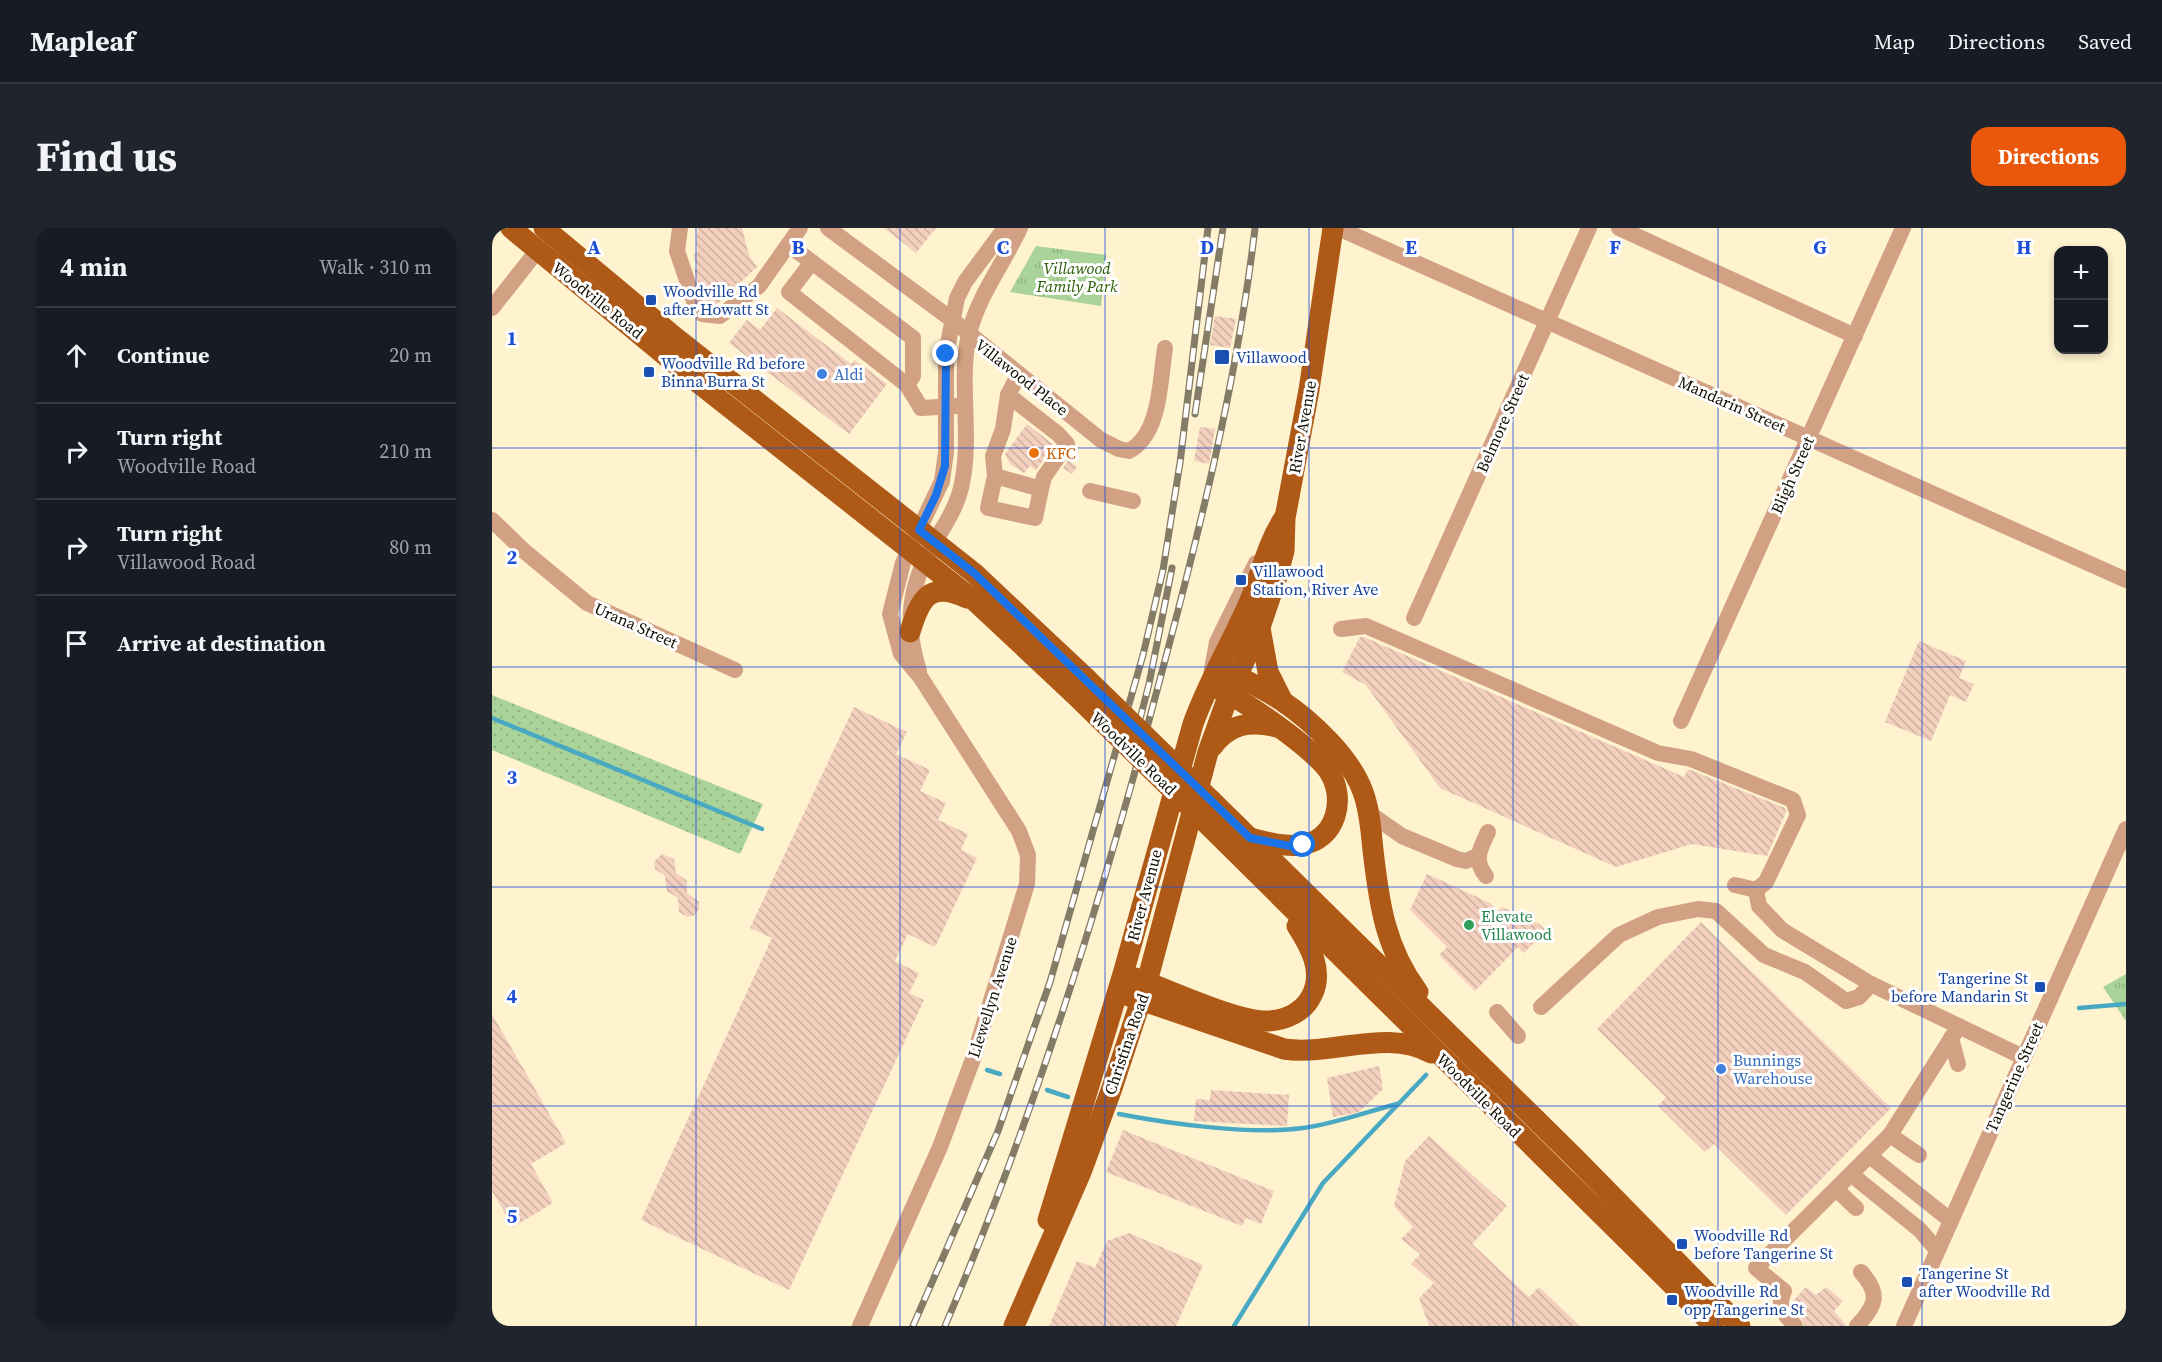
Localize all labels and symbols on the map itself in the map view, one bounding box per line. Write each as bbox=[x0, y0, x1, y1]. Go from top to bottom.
text: A bbox=[587, 233, 601, 261]
text: B bbox=[791, 233, 805, 261]
text: C bbox=[997, 233, 1009, 261]
text: D bbox=[1200, 233, 1214, 261]
text: E bbox=[1405, 233, 1417, 261]
text: F bbox=[1609, 233, 1621, 261]
text: G bbox=[1813, 233, 1827, 261]
text: H bbox=[2016, 233, 2032, 261]
street label: Woodville Road bbox=[548, 256, 648, 344]
park label: Villawood Family Park bbox=[1036, 257, 1118, 297]
place label: Woodville Rd after Howatt St bbox=[663, 280, 770, 320]
marker: Woodville Rd after Howatt St bbox=[644, 293, 658, 307]
text: 1 bbox=[507, 324, 517, 352]
street label: Villawood Place bbox=[971, 334, 1073, 420]
route end bbox=[932, 340, 958, 366]
place label: Villawood bbox=[1236, 346, 1307, 368]
marker: Villawood bbox=[1213, 348, 1231, 366]
place label: Woodville Rd before Binna Burra St bbox=[661, 352, 805, 392]
place label: Aldi bbox=[834, 363, 863, 385]
marker: Woodville Rd before Binna Burra St bbox=[642, 365, 656, 379]
marker: Aldi bbox=[815, 367, 829, 381]
street label: Belmore Street bbox=[1470, 369, 1534, 476]
street label: Mandarin Street bbox=[1675, 371, 1790, 438]
street label: River Avenue bbox=[1283, 379, 1321, 475]
street label: Bligh Street bbox=[1765, 432, 1819, 517]
place label: KFC bbox=[1046, 442, 1076, 464]
marker: KFC bbox=[1027, 446, 1041, 460]
text: 2 bbox=[507, 543, 518, 571]
place label: Villawood Station, River Ave bbox=[1253, 560, 1378, 600]
marker: Villawood Station, River Ave bbox=[1234, 573, 1248, 587]
street label: Urana Street bbox=[591, 597, 682, 653]
street label: Woodville Road bbox=[1086, 706, 1182, 800]
text: 3 bbox=[507, 763, 518, 791]
route start bbox=[1289, 831, 1315, 857]
street label: River Avenue bbox=[1121, 847, 1167, 943]
place label: Elevate Villawood bbox=[1481, 905, 1552, 945]
marker: Elevate Villawood bbox=[1462, 918, 1476, 932]
street label: Llewellyn Avenue bbox=[962, 934, 1022, 1060]
place label: Tangerine St before Mandarin St bbox=[1891, 967, 2029, 1007]
marker: Tangerine St before Mandarin St bbox=[2033, 980, 2047, 994]
text: 4 bbox=[507, 982, 518, 1010]
street label: Christina Road bbox=[1098, 990, 1154, 1098]
street label: Tangerine Street bbox=[1980, 1018, 2048, 1135]
street label: Woodville Road bbox=[1432, 1048, 1526, 1142]
place label: Bunnings Warehouse bbox=[1733, 1049, 1813, 1089]
marker: Bunnings Warehouse bbox=[1714, 1062, 1728, 1076]
text: 5 bbox=[507, 1202, 518, 1230]
place label: Woodville Rd before Tangerine St bbox=[1694, 1224, 1834, 1264]
marker: Woodville Rd before Tangerine St bbox=[1675, 1237, 1689, 1251]
place label: Tangerine St after Woodville Rd bbox=[1919, 1262, 2050, 1302]
marker: Tangerine St after Woodville Rd bbox=[1900, 1275, 1914, 1289]
place label: Woodville Rd opp Tangerine St bbox=[1684, 1280, 1805, 1320]
marker: Woodville Rd opp Tangerine St bbox=[1665, 1293, 1679, 1307]

